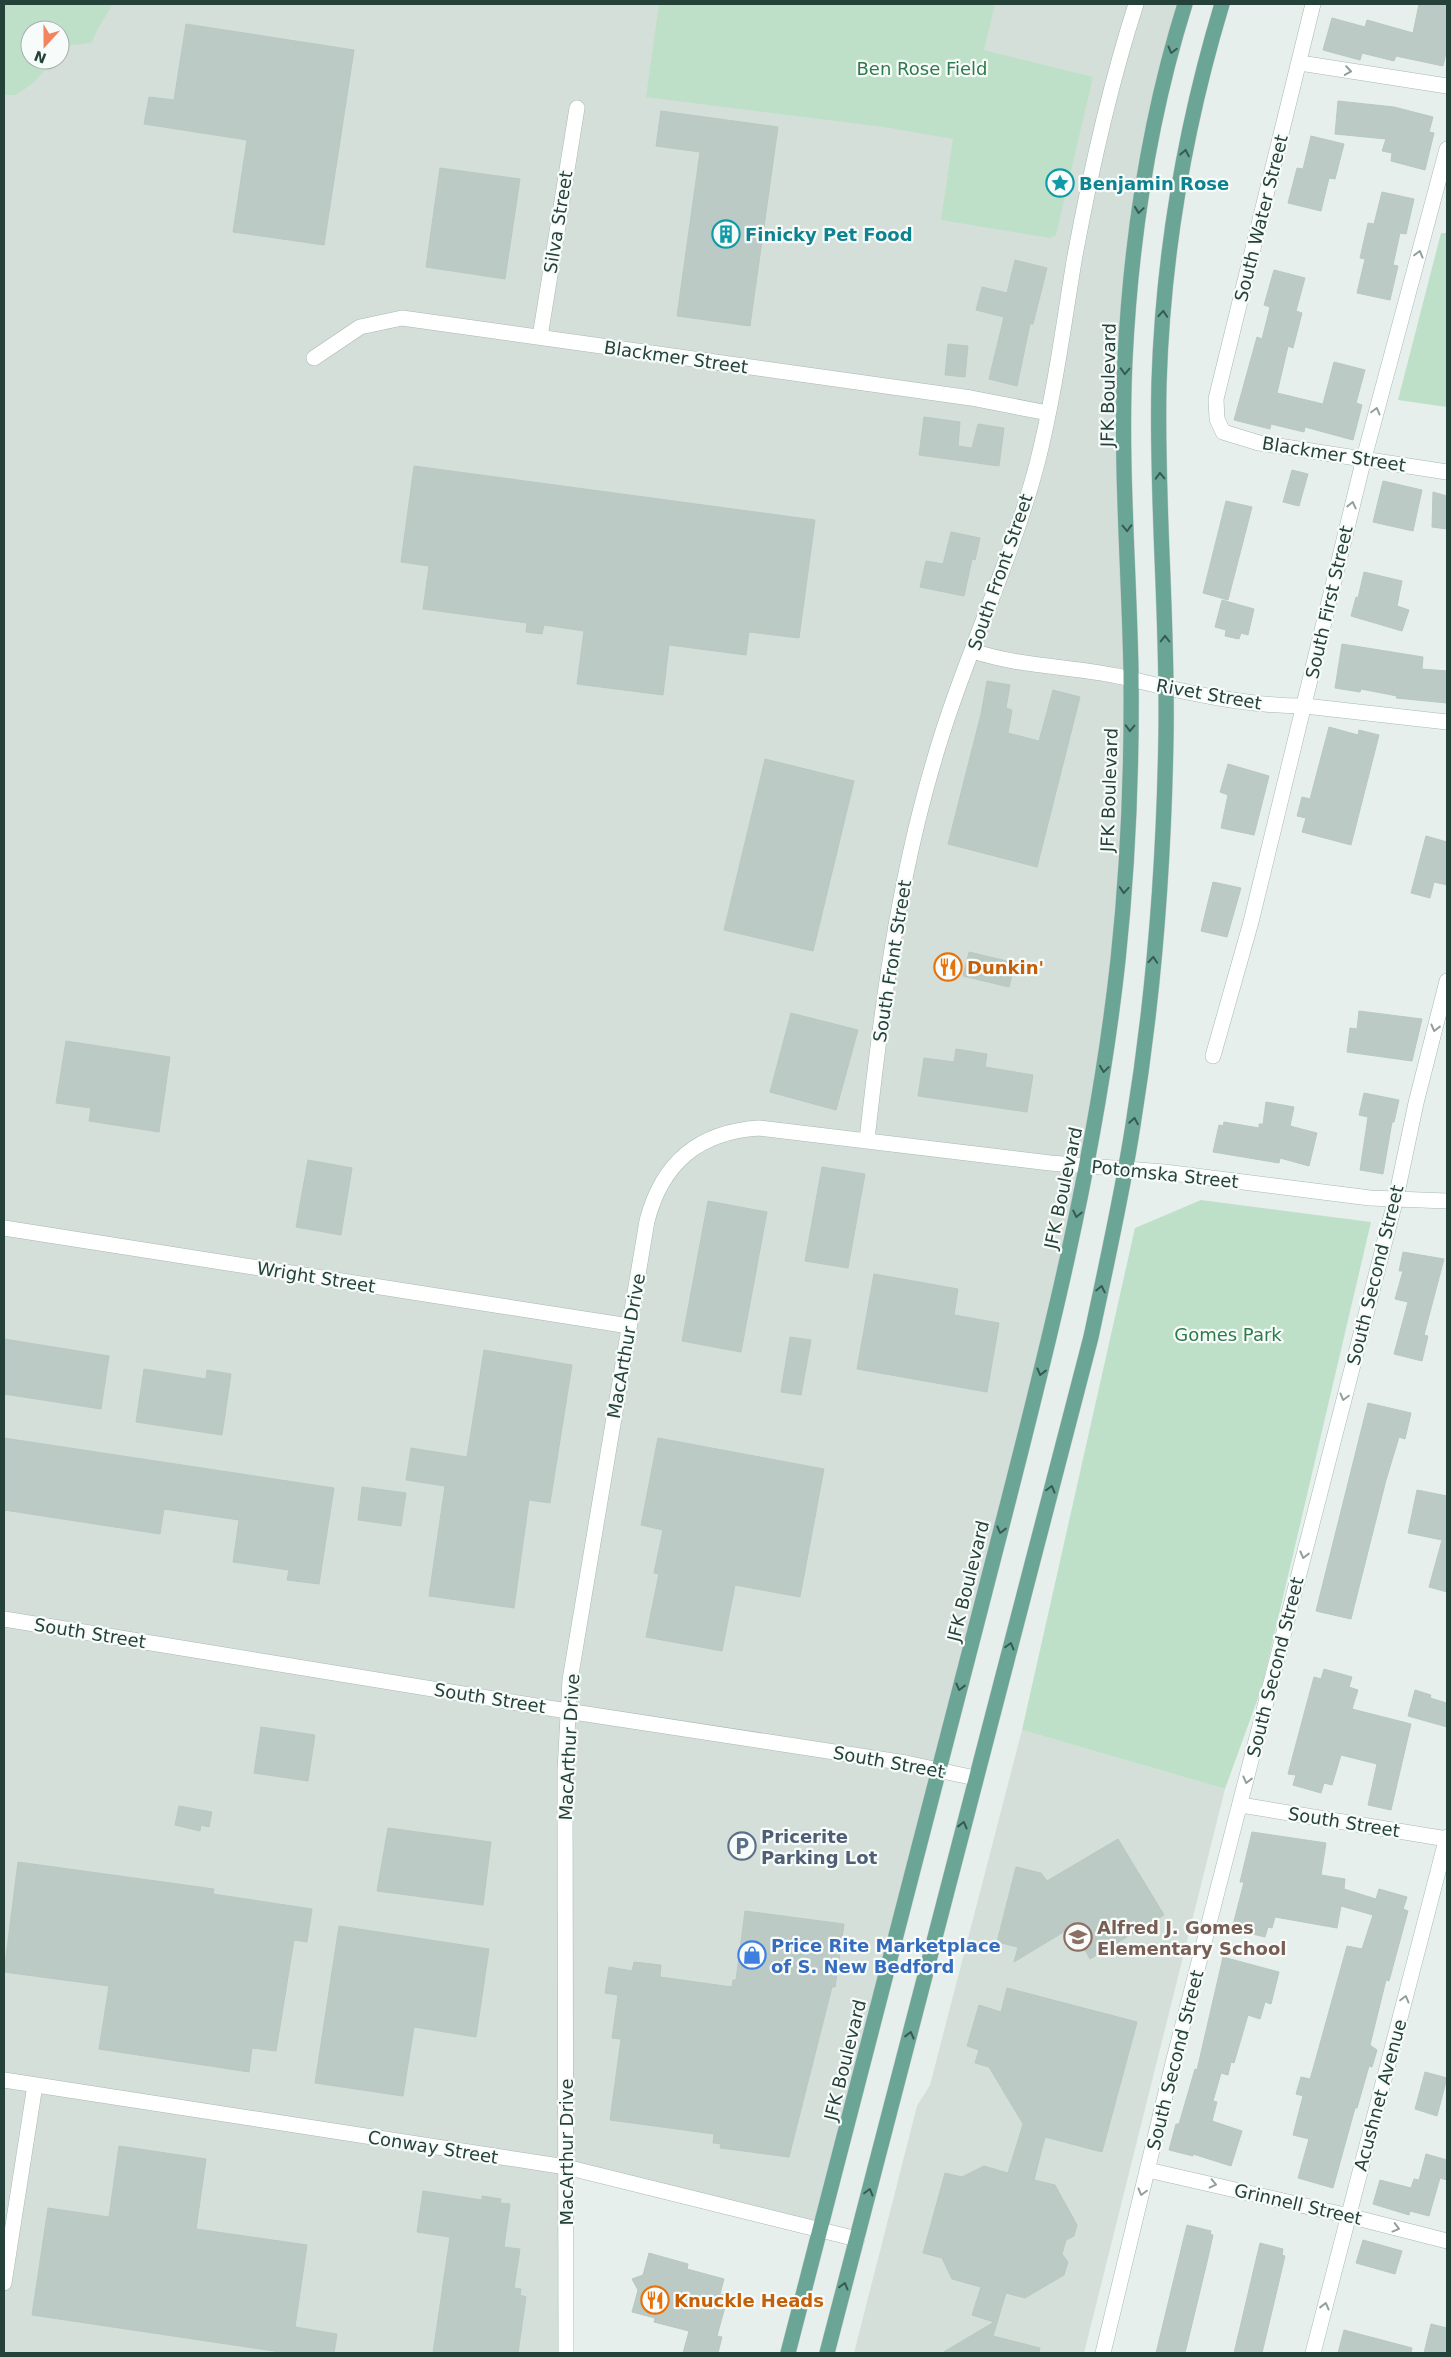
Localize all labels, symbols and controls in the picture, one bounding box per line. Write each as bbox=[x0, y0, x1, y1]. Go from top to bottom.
north arrow bbox=[20, 20, 70, 70]
one-way arrow bbox=[1167, 46, 1177, 54]
text: N bbox=[32, 48, 49, 67]
park label: Ben Rose Field bbox=[857, 58, 987, 79]
one-way arrow bbox=[1344, 65, 1353, 75]
street label: South Water Street bbox=[1230, 132, 1292, 304]
one-way arrow bbox=[1179, 149, 1189, 158]
place icon: Benjamin Rose bbox=[1045, 168, 1075, 198]
street label: Silva Street bbox=[540, 169, 576, 275]
place label: Benjamin Rose bbox=[1079, 173, 1229, 194]
one-way arrow bbox=[1134, 206, 1145, 214]
building icon: Finicky Pet Food bbox=[711, 219, 741, 249]
place label: Finicky Pet Food bbox=[745, 224, 913, 245]
one-way arrow bbox=[1413, 249, 1424, 258]
one-way arrow bbox=[1157, 310, 1168, 318]
street label: JFK Boulevard bbox=[1096, 323, 1120, 448]
street label: Blackmer Street bbox=[603, 337, 749, 377]
one-way arrow bbox=[1120, 368, 1130, 376]
one-way arrow bbox=[1371, 407, 1381, 415]
street label: Blackmer Street bbox=[1261, 432, 1407, 476]
one-way arrow bbox=[1155, 472, 1165, 480]
street label: South Front Street bbox=[963, 491, 1037, 653]
one-way arrow bbox=[1347, 502, 1357, 510]
street label: South First Street bbox=[1301, 523, 1357, 681]
one-way arrow bbox=[1122, 524, 1133, 532]
one-way arrow bbox=[1160, 635, 1170, 642]
street label: Rivet Street bbox=[1155, 674, 1263, 714]
one-way arrow bbox=[1124, 724, 1135, 732]
street label: JFK Boulevard bbox=[1096, 728, 1122, 853]
street label: South Front Street bbox=[869, 878, 915, 1044]
one-way arrow bbox=[1118, 887, 1129, 895]
restaurant icon: Dunkin' bbox=[933, 952, 963, 982]
one-way arrow bbox=[1147, 956, 1158, 964]
place label: Dunkin' bbox=[967, 957, 1044, 978]
one-way arrow bbox=[1430, 1024, 1441, 1033]
one-way arrow bbox=[1099, 1065, 1109, 1073]
one-way arrow bbox=[1128, 1117, 1138, 1126]
street label: JFK Boulevard bbox=[1040, 1125, 1086, 1252]
street label: Potomska Street bbox=[1090, 1156, 1240, 1192]
street label: South Second Street bbox=[1342, 1183, 1408, 1367]
one-way arrow bbox=[1073, 1209, 1083, 1218]
street label: Wright Street bbox=[255, 1257, 377, 1297]
street label: MacArthur Drive bbox=[603, 1272, 649, 1420]
one-way arrow bbox=[1095, 1285, 1106, 1293]
park label: Gomes Park bbox=[1174, 1324, 1282, 1345]
one-way arrow bbox=[1036, 1368, 1047, 1377]
one-way arrow bbox=[1339, 1393, 1350, 1402]
one-way arrow bbox=[1045, 1484, 1056, 1493]
street label: JFK Boulevard bbox=[943, 1518, 993, 1645]
one-way arrow bbox=[996, 1525, 1006, 1533]
one-way arrow bbox=[1299, 1550, 1309, 1558]
street label: South Second Street bbox=[1242, 1575, 1308, 1759]
street label: South Street bbox=[33, 1614, 147, 1652]
one-way arrow bbox=[1004, 1641, 1015, 1650]
street label: MacArthur Drive bbox=[555, 1673, 583, 1821]
street label: South Street bbox=[433, 1679, 547, 1717]
one-way arrow bbox=[955, 1682, 966, 1691]
street label: South Street bbox=[832, 1742, 946, 1782]
one-way arrow bbox=[1242, 1776, 1253, 1785]
street label: South Street bbox=[1287, 1803, 1401, 1841]
one-way arrow bbox=[957, 1821, 968, 1830]
place label: Pricerite Parking Lot bbox=[761, 1826, 878, 1868]
parking icon: Pricerite Parking Lot bbox=[727, 1831, 757, 1861]
place label: Alfred J. Gomes Elementary School bbox=[1097, 1917, 1286, 1959]
school or university icon: Alfred J. Gomes Elementary School bbox=[1063, 1922, 1093, 1952]
place label: Price Rite Marketplace of S. New Bedford bbox=[771, 1935, 1001, 1977]
shop icon: Price Rite Marketplace of S. New Bedford bbox=[737, 1940, 767, 1970]
street label: South Second Street bbox=[1142, 1968, 1208, 2152]
one-way arrow bbox=[1399, 1995, 1410, 2004]
street label: JFK Boulevard bbox=[820, 1997, 870, 2124]
street label: Acushnet Avenue bbox=[1350, 2017, 1410, 2173]
one-way arrow bbox=[904, 2031, 914, 2039]
street label: MacArthur Drive bbox=[556, 2078, 577, 2226]
street label: Conway Street bbox=[366, 2126, 500, 2168]
one-way arrow bbox=[1208, 2178, 1217, 2189]
street label: Grinnell Street bbox=[1232, 2179, 1364, 2229]
one-way arrow bbox=[1137, 2187, 1147, 2196]
one-way arrow bbox=[863, 2188, 874, 2196]
one-way arrow bbox=[1391, 2222, 1400, 2233]
one-way arrow bbox=[839, 2282, 849, 2290]
restaurant icon: Knuckle Heads bbox=[640, 2285, 670, 2315]
place label: Knuckle Heads bbox=[674, 2290, 824, 2311]
one-way arrow bbox=[1320, 2303, 1330, 2311]

